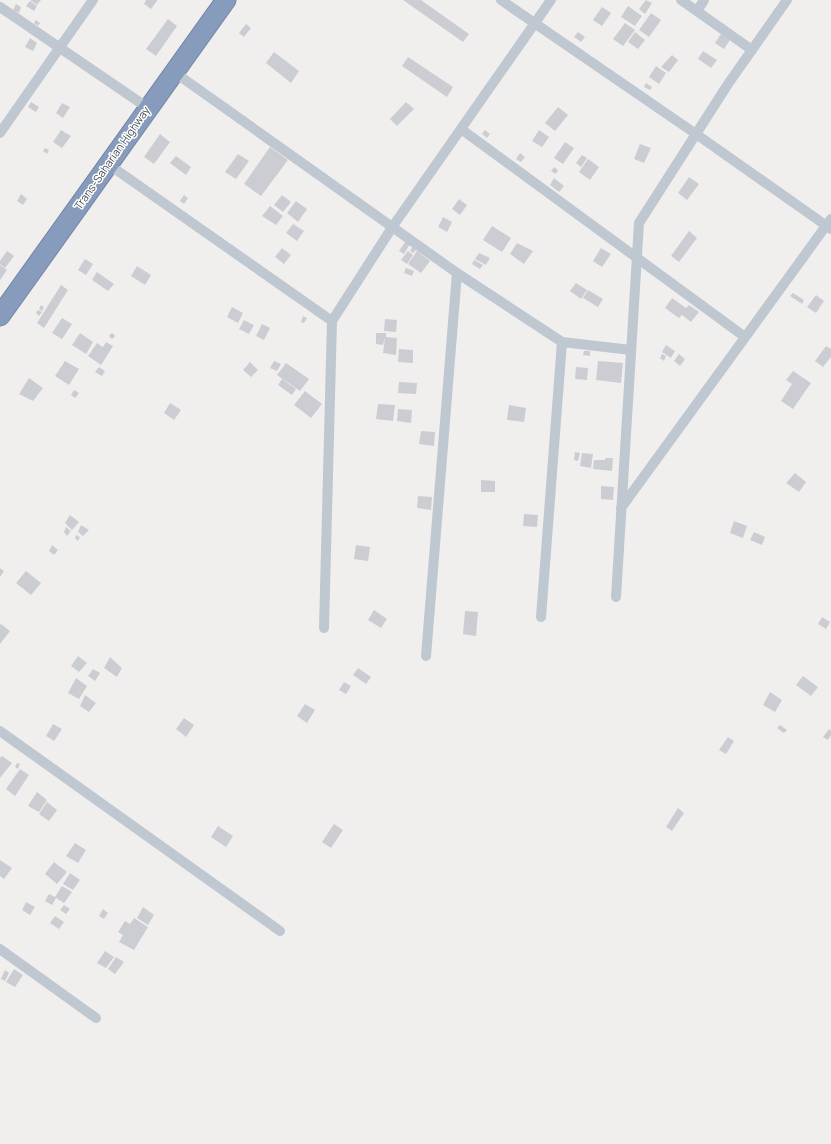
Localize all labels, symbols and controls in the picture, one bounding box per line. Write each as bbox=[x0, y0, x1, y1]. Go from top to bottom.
street label: Trans-Saharian Highway bbox=[70, 103, 153, 212]

